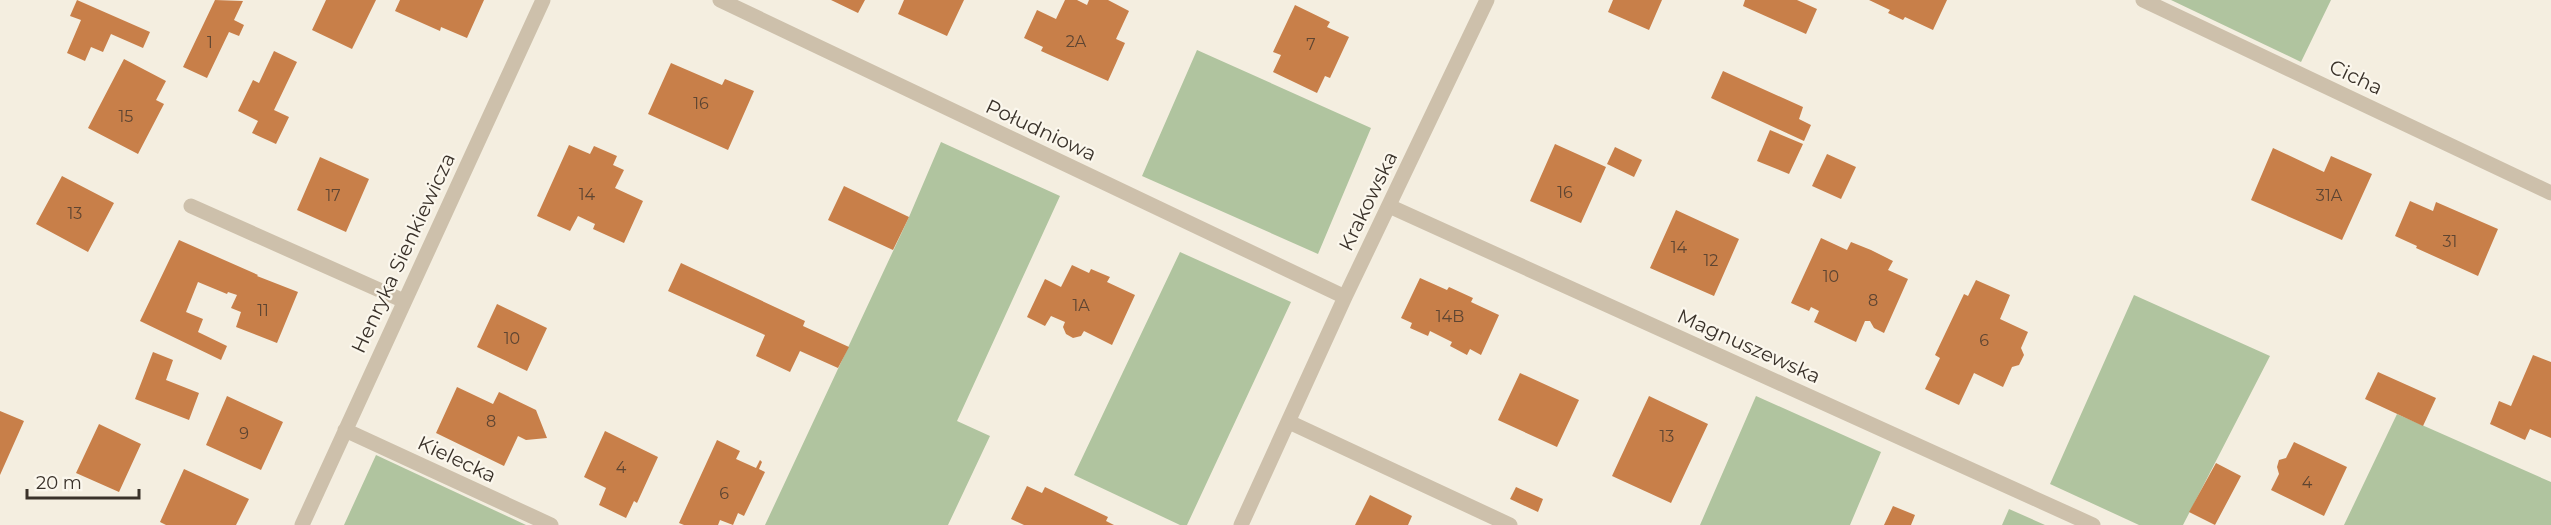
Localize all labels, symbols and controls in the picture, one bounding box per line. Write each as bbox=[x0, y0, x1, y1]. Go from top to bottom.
house number: 2A bbox=[1066, 32, 1087, 51]
house number: 1 bbox=[207, 33, 213, 52]
house number: 7 bbox=[1306, 35, 1316, 54]
street label: Cicha bbox=[2326, 54, 2386, 100]
house number: 16 bbox=[693, 94, 709, 113]
street label: Południowa bbox=[982, 94, 1100, 166]
house number: 15 bbox=[119, 107, 133, 126]
street label: Krakowska bbox=[1334, 147, 1402, 255]
street label: Henryka Sienkiewicza bbox=[346, 149, 460, 357]
house number: 16 bbox=[1557, 183, 1573, 202]
house number: 14 bbox=[579, 185, 596, 204]
house number: 17 bbox=[325, 186, 341, 205]
house number: 31A bbox=[2316, 186, 2343, 205]
house number: 13 bbox=[68, 204, 82, 223]
house number: 31 bbox=[2443, 232, 2457, 251]
house number: 14 bbox=[1671, 238, 1688, 257]
house number: 12 bbox=[1704, 251, 1718, 270]
house number: 10 bbox=[1823, 267, 1839, 286]
house number: 8 bbox=[1868, 291, 1878, 310]
house number: 1A bbox=[1072, 296, 1090, 315]
house number: 11 bbox=[257, 301, 269, 320]
street label: Magnuszewska bbox=[1674, 304, 1824, 388]
house number: 14B bbox=[1436, 307, 1464, 326]
house number: 10 bbox=[504, 329, 520, 348]
house number: 6 bbox=[1979, 331, 1989, 350]
house number: 8 bbox=[486, 412, 496, 431]
house number: 9 bbox=[239, 424, 249, 443]
house number: 13 bbox=[1660, 427, 1674, 446]
street label: Kielecka bbox=[414, 430, 500, 488]
house number: 4 bbox=[616, 458, 627, 477]
scale bar bbox=[27, 462, 140, 500]
text: 20 m bbox=[36, 472, 82, 494]
house number: 4 bbox=[2302, 473, 2313, 492]
house number: 6 bbox=[719, 484, 729, 503]

